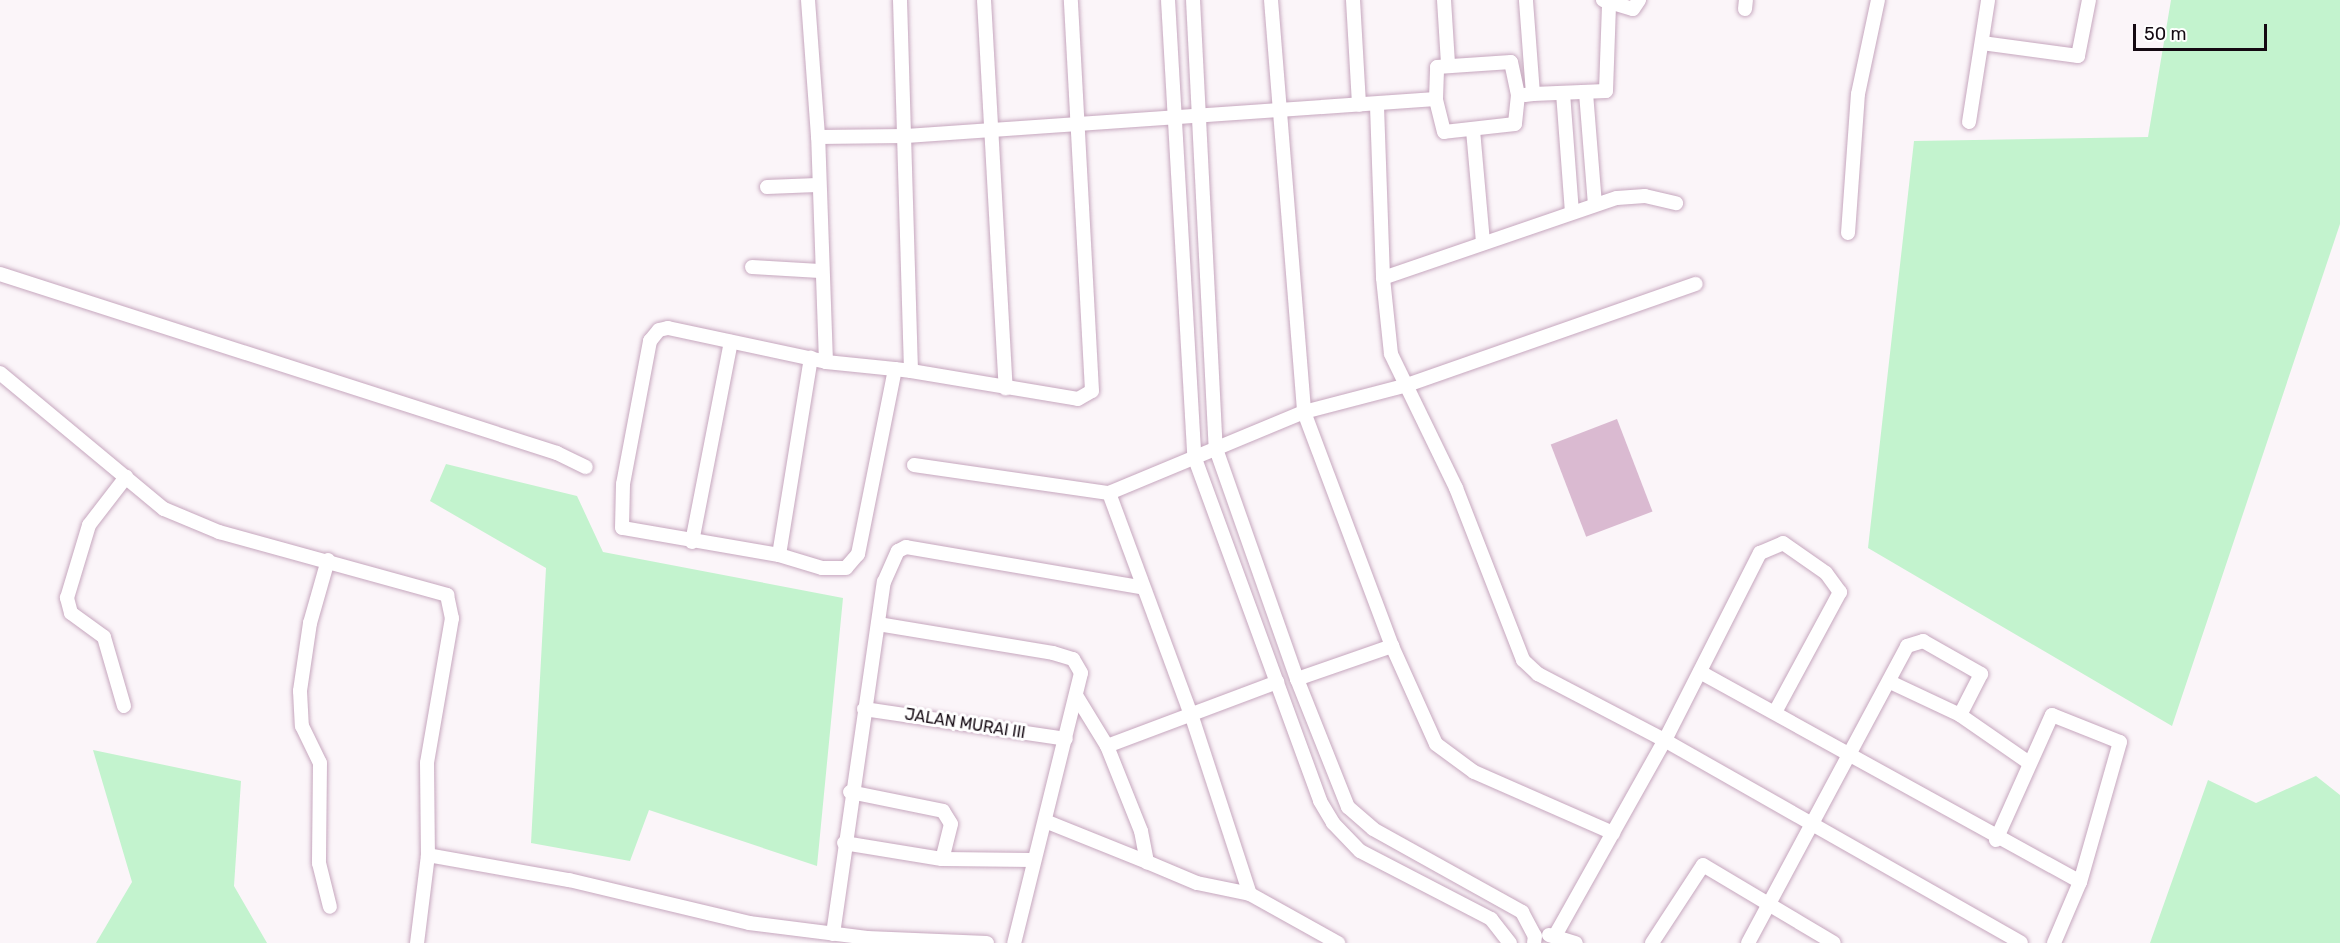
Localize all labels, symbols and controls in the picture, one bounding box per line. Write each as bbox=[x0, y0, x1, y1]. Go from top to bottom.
scale bar bbox=[2136, 12, 2270, 50]
text: 50 m bbox=[2144, 23, 2187, 45]
street label: JALAN MURAI III bbox=[903, 705, 1027, 743]

